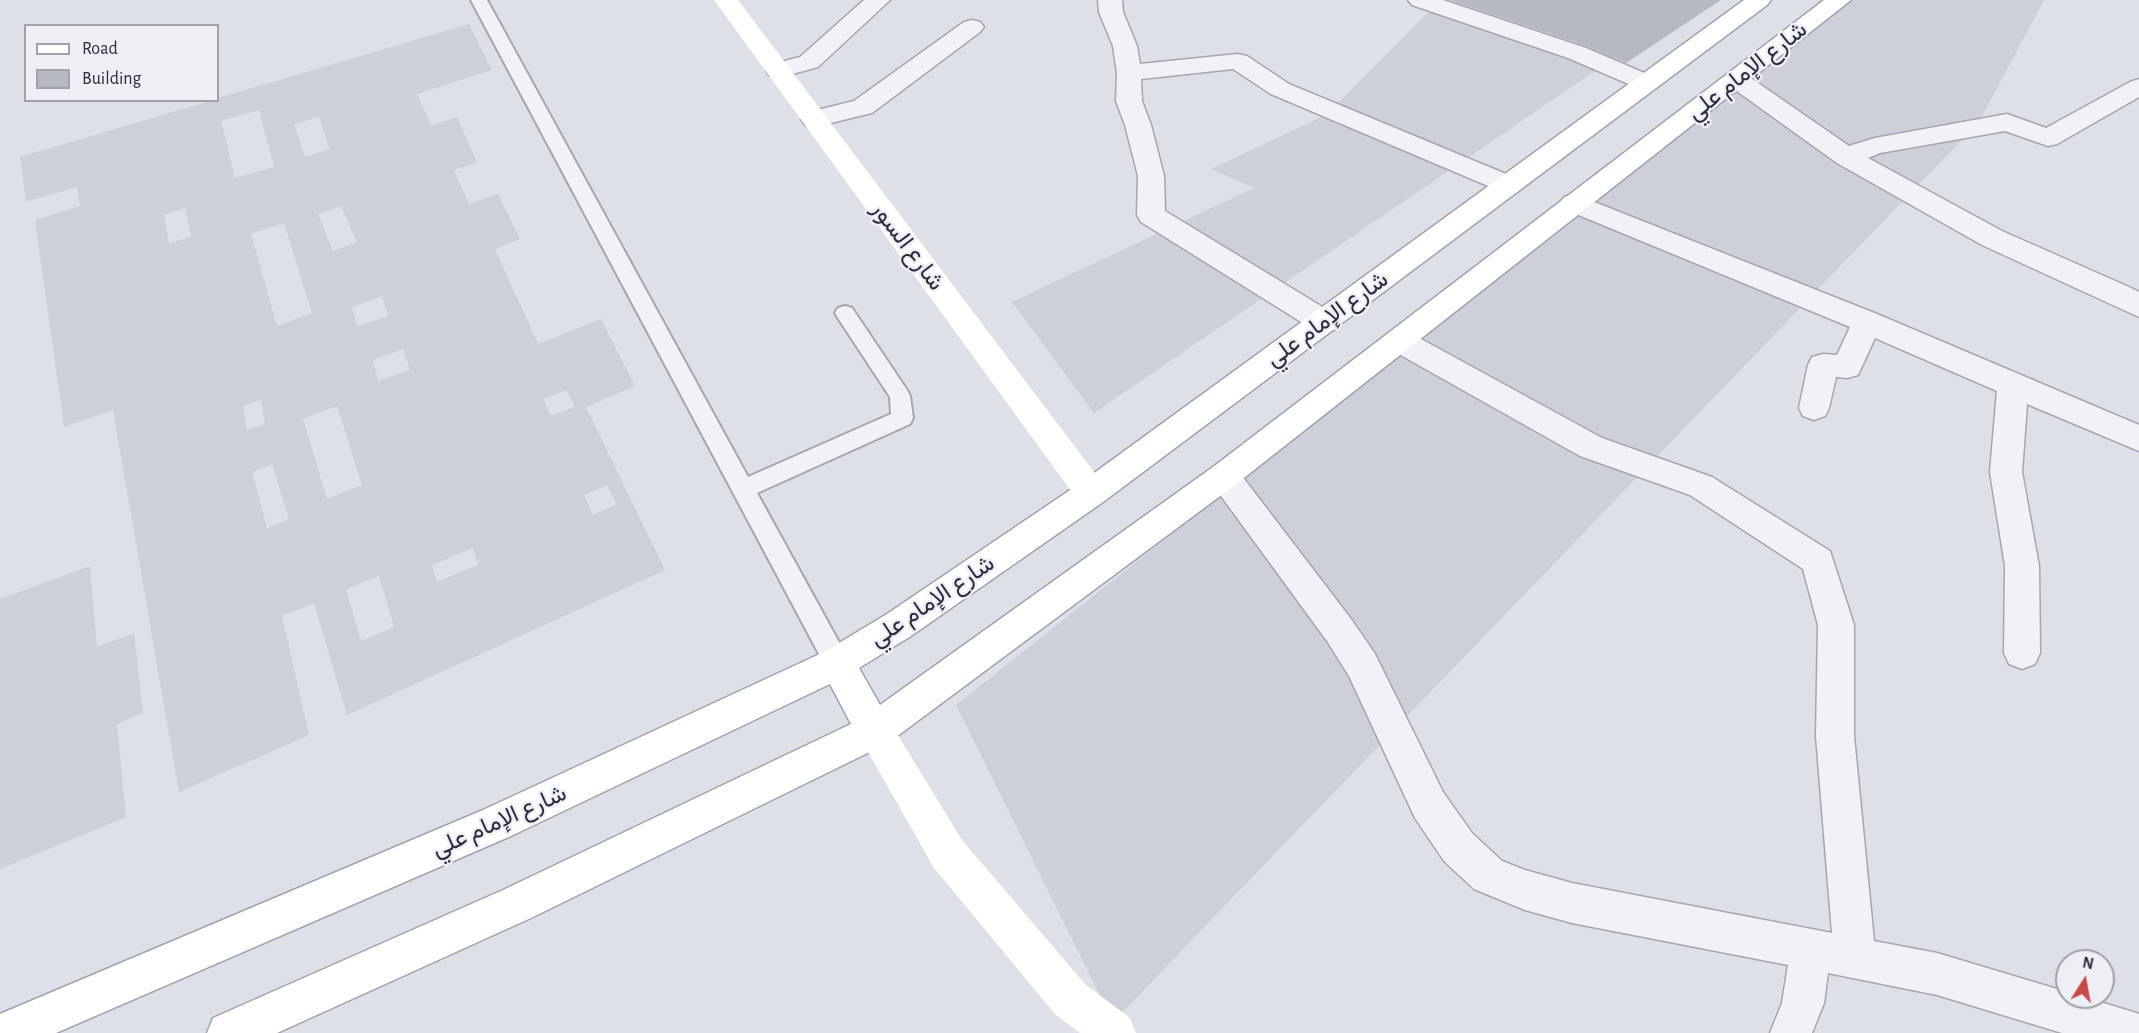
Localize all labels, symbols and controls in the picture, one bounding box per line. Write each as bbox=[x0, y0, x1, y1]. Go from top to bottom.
street label: شارع الإمام علي bbox=[1681, 15, 1813, 127]
legend bbox=[24, 24, 219, 102]
text: Road bbox=[82, 40, 118, 58]
text: Building bbox=[82, 70, 141, 88]
street label: شارع السور bbox=[865, 196, 951, 296]
street label: شارع الإمام علي bbox=[1260, 265, 1394, 373]
street label: شارع الإمام علي bbox=[864, 549, 1000, 653]
street label: شارع الإمام علي bbox=[427, 778, 571, 864]
north arrow bbox=[2055, 949, 2115, 1009]
text: N bbox=[2081, 954, 2095, 972]

